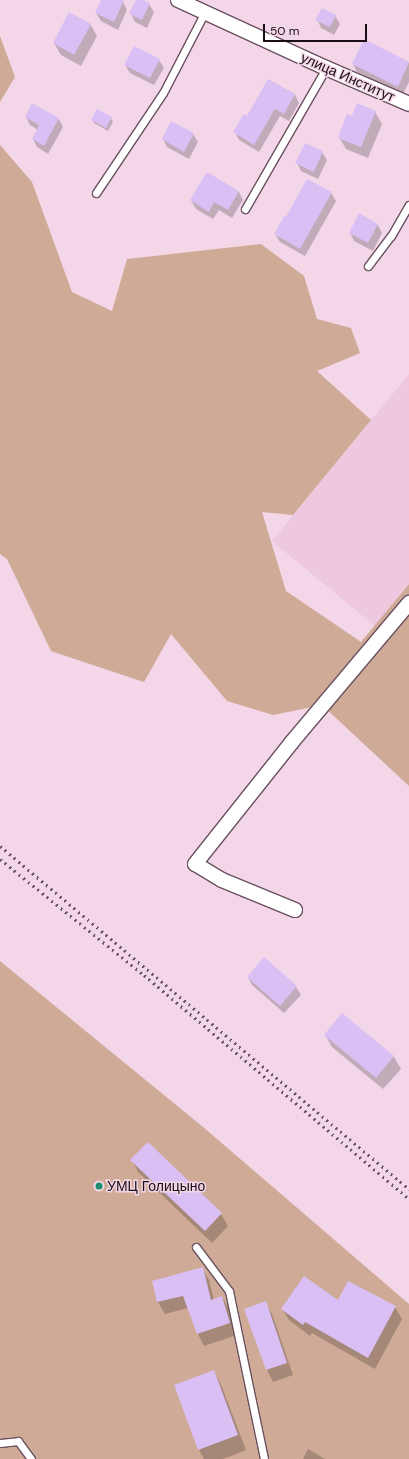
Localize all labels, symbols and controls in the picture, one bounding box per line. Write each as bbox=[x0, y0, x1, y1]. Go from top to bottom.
scale bar bbox=[265, 16, 369, 42]
text: 50 m bbox=[270, 23, 299, 39]
street label: улица Институт bbox=[298, 49, 398, 105]
place label: УМЦ Голицыно bbox=[107, 1178, 205, 1194]
marker: УМЦ Голицыно bbox=[94, 1181, 104, 1191]

